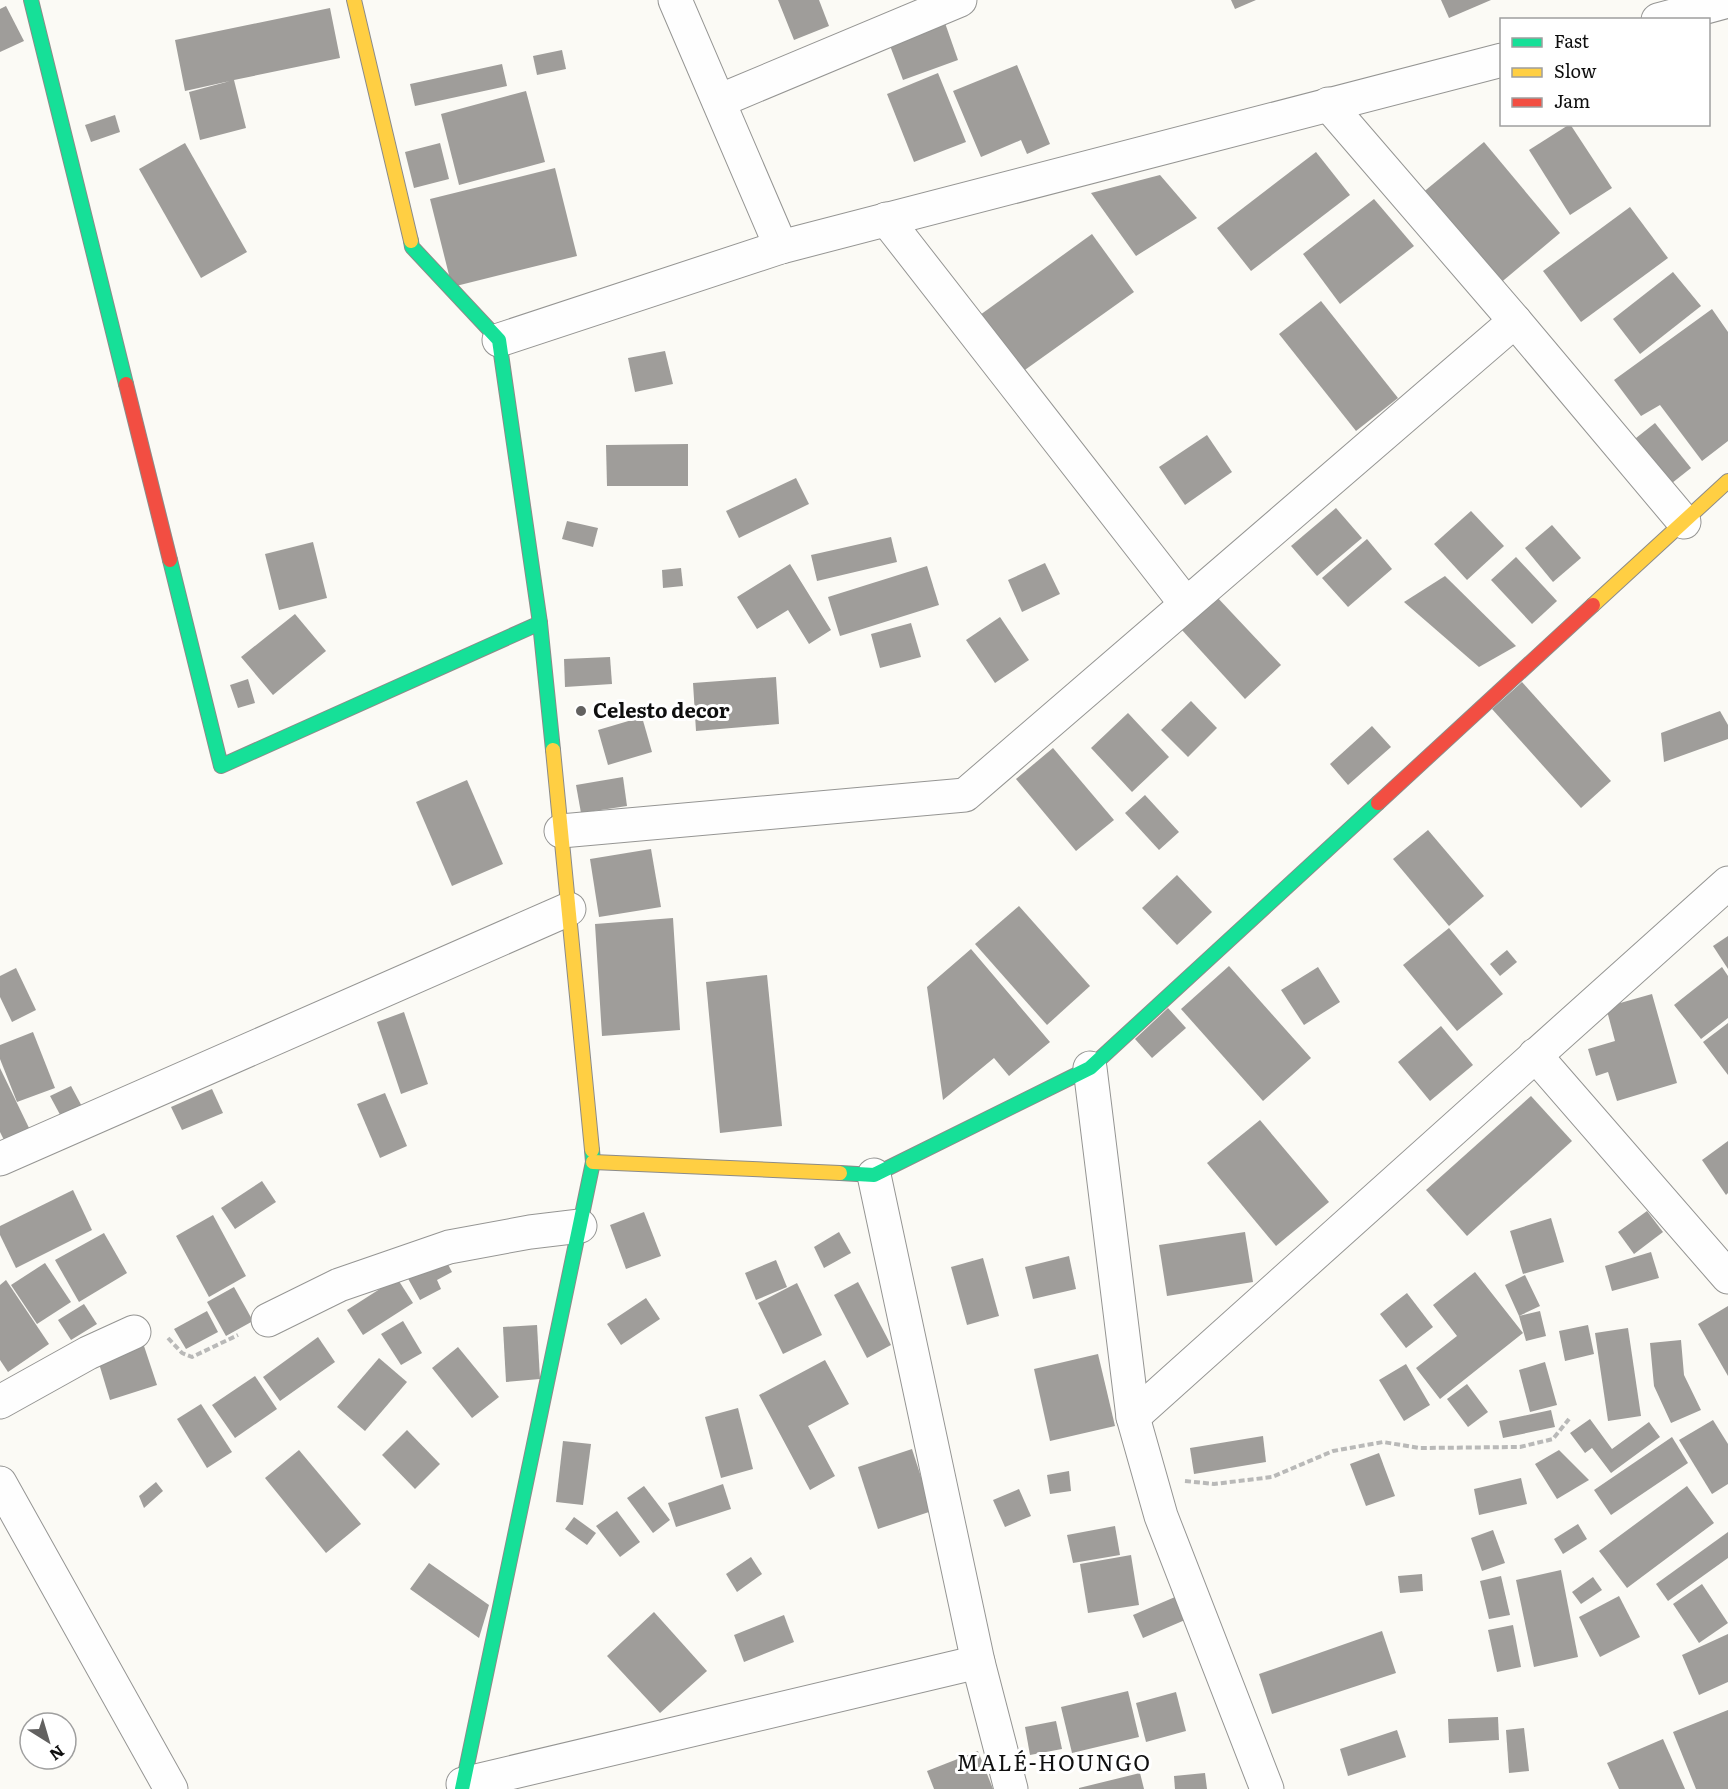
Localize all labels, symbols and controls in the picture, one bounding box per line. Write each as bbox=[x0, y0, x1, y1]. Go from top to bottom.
legend bbox=[1500, 18, 1710, 126]
text: Fast bbox=[1554, 27, 1590, 54]
text: Slow bbox=[1554, 57, 1597, 84]
text: Jam bbox=[1554, 87, 1590, 114]
place label: Celesto decor bbox=[593, 694, 730, 724]
marker: Celesto decor bbox=[574, 704, 588, 718]
north arrow bbox=[18, 1711, 78, 1771]
text: N bbox=[45, 1740, 70, 1767]
district label: MALÉ-HOUNGO bbox=[957, 1745, 1151, 1778]

